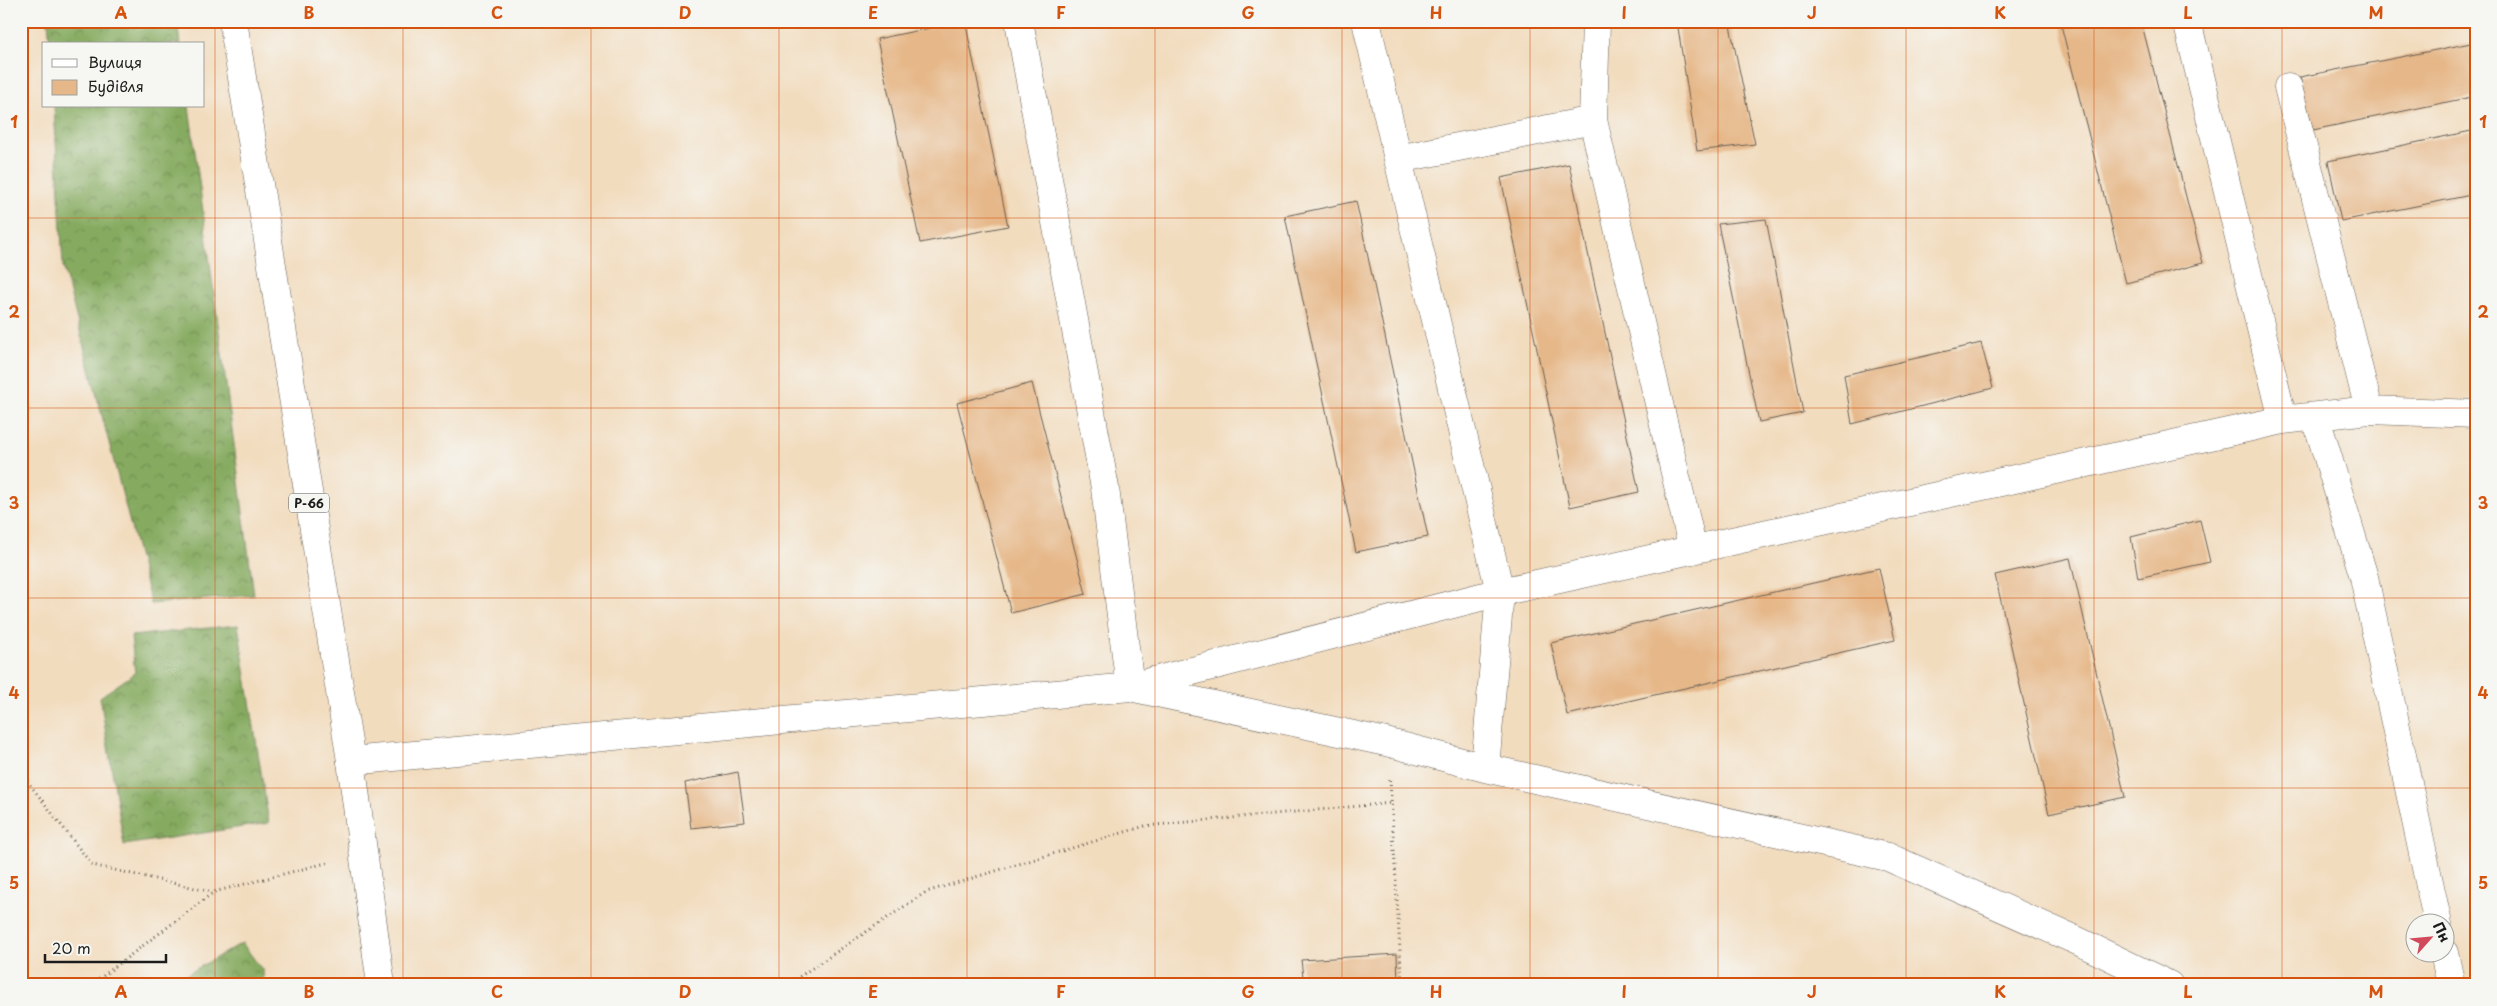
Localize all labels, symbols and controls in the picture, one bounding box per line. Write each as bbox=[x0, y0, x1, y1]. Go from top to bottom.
text: A bbox=[115, 0, 128, 24]
text: B bbox=[304, 0, 315, 24]
text: C bbox=[491, 0, 503, 24]
text: D bbox=[679, 0, 691, 24]
text: E bbox=[868, 0, 878, 24]
text: F bbox=[1056, 0, 1066, 24]
text: G bbox=[1241, 0, 1255, 24]
text: H bbox=[1430, 0, 1442, 24]
text: I bbox=[1621, 0, 1627, 24]
text: J bbox=[1807, 0, 1817, 24]
text: K bbox=[1994, 0, 2006, 24]
text: L bbox=[2183, 0, 2193, 24]
text: M bbox=[2368, 0, 2384, 24]
legend bbox=[42, 42, 205, 108]
text: Вулиця bbox=[88, 50, 142, 73]
text: Будівля bbox=[88, 74, 144, 97]
text: 1 bbox=[10, 109, 18, 133]
text: 1 bbox=[2479, 109, 2487, 133]
text: 2 bbox=[8, 299, 20, 323]
text: 2 bbox=[2477, 299, 2489, 323]
text: 3 bbox=[9, 490, 19, 514]
text: 3 bbox=[2478, 490, 2488, 514]
road number: Р-66 bbox=[289, 493, 329, 512]
text: 4 bbox=[9, 680, 20, 704]
text: 4 bbox=[2478, 680, 2489, 704]
text: 5 bbox=[9, 870, 19, 894]
text: 5 bbox=[2478, 870, 2488, 894]
north arrow bbox=[2404, 914, 2454, 964]
text: Пн bbox=[2428, 918, 2456, 946]
scale bar bbox=[45, 931, 166, 963]
text: 20 m bbox=[52, 936, 91, 959]
text: A bbox=[115, 979, 128, 1003]
text: B bbox=[304, 979, 315, 1003]
text: C bbox=[491, 979, 503, 1003]
text: D bbox=[679, 979, 691, 1003]
text: E bbox=[868, 979, 878, 1003]
text: F bbox=[1056, 979, 1066, 1003]
text: G bbox=[1241, 979, 1255, 1003]
text: H bbox=[1430, 979, 1442, 1003]
text: I bbox=[1621, 979, 1627, 1003]
text: J bbox=[1807, 979, 1817, 1003]
text: K bbox=[1994, 979, 2006, 1003]
text: L bbox=[2183, 979, 2193, 1003]
text: M bbox=[2368, 979, 2384, 1003]

